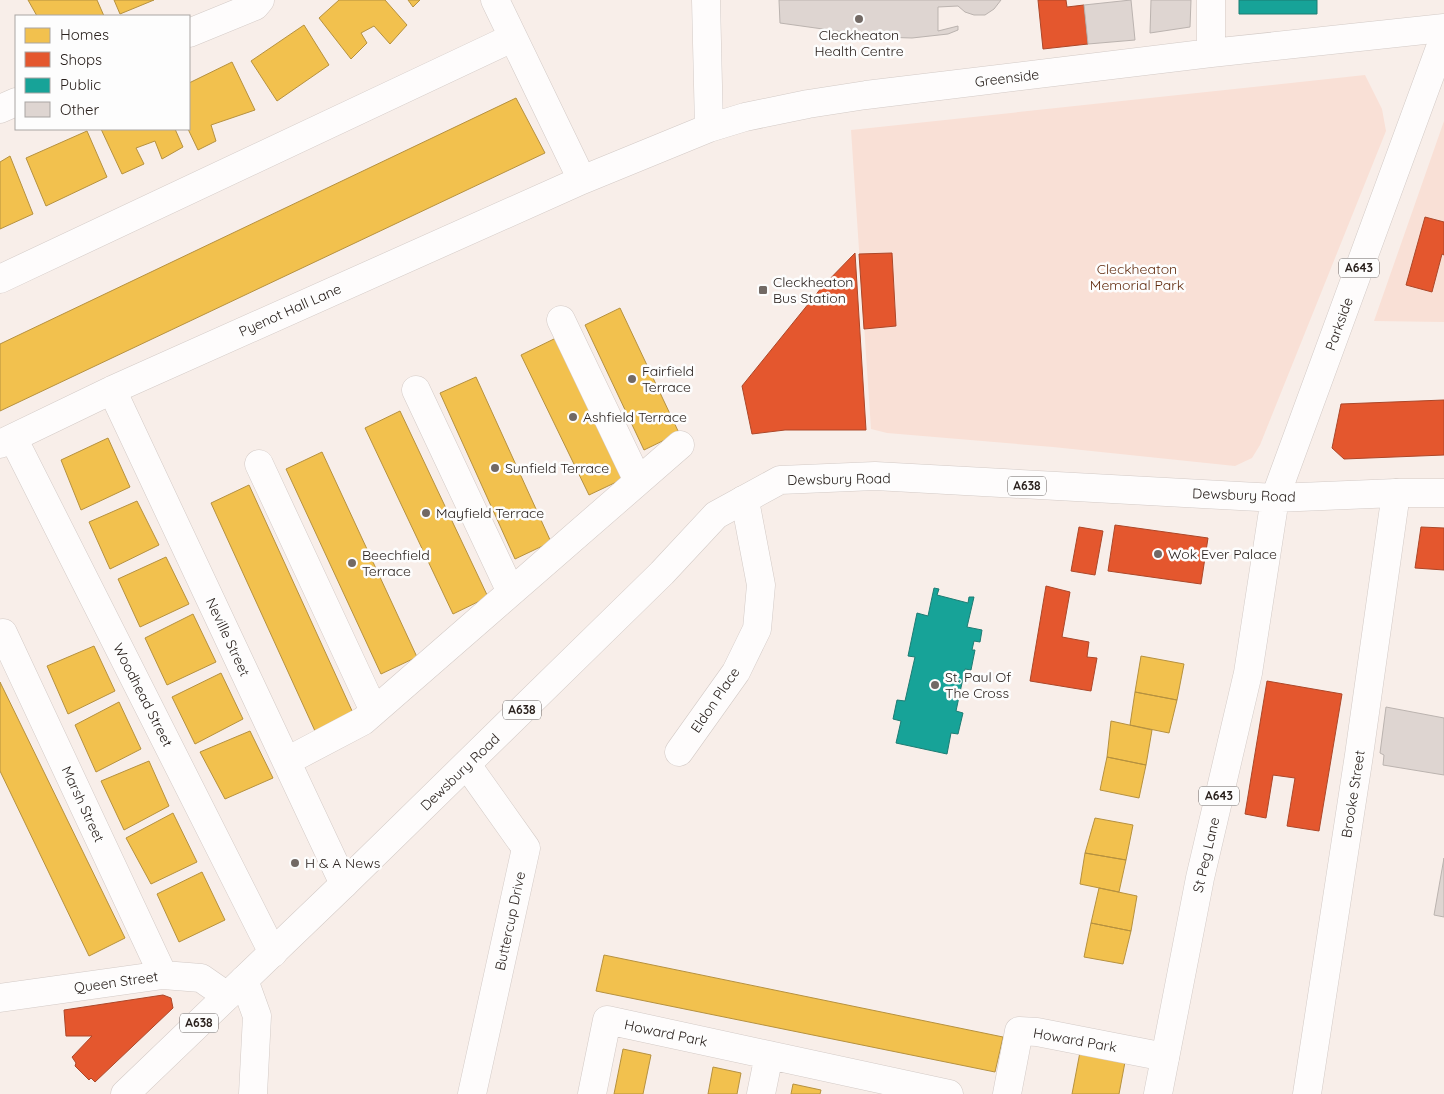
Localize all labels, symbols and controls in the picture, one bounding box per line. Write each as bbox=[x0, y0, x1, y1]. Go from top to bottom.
marker: Cleckheaton Health Centre bbox=[853, 13, 865, 25]
legend bbox=[15, 15, 190, 130]
text: Homes bbox=[60, 25, 109, 44]
place label: Cleckheaton Health Centre bbox=[814, 26, 904, 60]
text: Shops bbox=[60, 50, 102, 69]
street label: Greenside bbox=[974, 65, 1040, 91]
text: Public bbox=[60, 75, 101, 94]
text: Other bbox=[60, 100, 100, 119]
road number: A643 bbox=[1339, 258, 1379, 278]
park label: Cleckheaton Memorial Park bbox=[1090, 260, 1184, 294]
place label: Cleckheaton Bus Station bbox=[773, 273, 853, 307]
street label: Pyenot Hall Lane bbox=[236, 279, 344, 341]
marker: Cleckheaton Bus Station bbox=[757, 284, 769, 296]
street label: Parkside bbox=[1321, 295, 1357, 353]
place label: Fairfield Terrace bbox=[642, 362, 694, 396]
marker: Fairfield Terrace bbox=[626, 373, 638, 385]
place label: Ashfield Terrace bbox=[583, 408, 687, 426]
marker: Ashfield Terrace bbox=[567, 411, 579, 423]
place label: Sunfield Terrace bbox=[505, 459, 609, 477]
marker: Sunfield Terrace bbox=[489, 462, 501, 474]
street label: Dewsbury Road bbox=[787, 469, 891, 489]
road number: A638 bbox=[1008, 476, 1046, 496]
street label: Dewsbury Road bbox=[1192, 484, 1296, 506]
place label: Mayfield Terrace bbox=[436, 504, 544, 522]
marker: Mayfield Terrace bbox=[420, 507, 432, 519]
place label: Wok Ever Palace bbox=[1168, 545, 1277, 563]
place label: Beechfield Terrace bbox=[362, 546, 430, 580]
marker: Wok Ever Palace bbox=[1152, 548, 1164, 560]
marker: Beechfield Terrace bbox=[346, 557, 358, 569]
street label: Neville Street bbox=[202, 595, 254, 679]
street label: Woodhead Street bbox=[109, 640, 177, 750]
street label: Eldon Place bbox=[687, 664, 744, 736]
place label: St. Paul Of The Cross bbox=[945, 668, 1011, 702]
marker: St. Paul Of The Cross bbox=[929, 679, 941, 691]
road number: A638 bbox=[503, 700, 541, 720]
street label: Dewsbury Road bbox=[417, 730, 503, 814]
street label: Brooke Street bbox=[1337, 749, 1369, 839]
street label: Marsh Street bbox=[58, 763, 109, 845]
road number: A643 bbox=[1199, 786, 1239, 806]
street label: St Peg Lane bbox=[1189, 815, 1223, 895]
place label: H & A News bbox=[305, 854, 380, 872]
marker: H & A News bbox=[289, 857, 301, 869]
street label: Buttercup Drive bbox=[491, 870, 529, 972]
street label: Queen Street bbox=[73, 967, 159, 997]
road number: A638 bbox=[180, 1014, 218, 1032]
street label: Howard Park bbox=[623, 1015, 709, 1051]
street label: Howard Park bbox=[1032, 1024, 1118, 1056]

